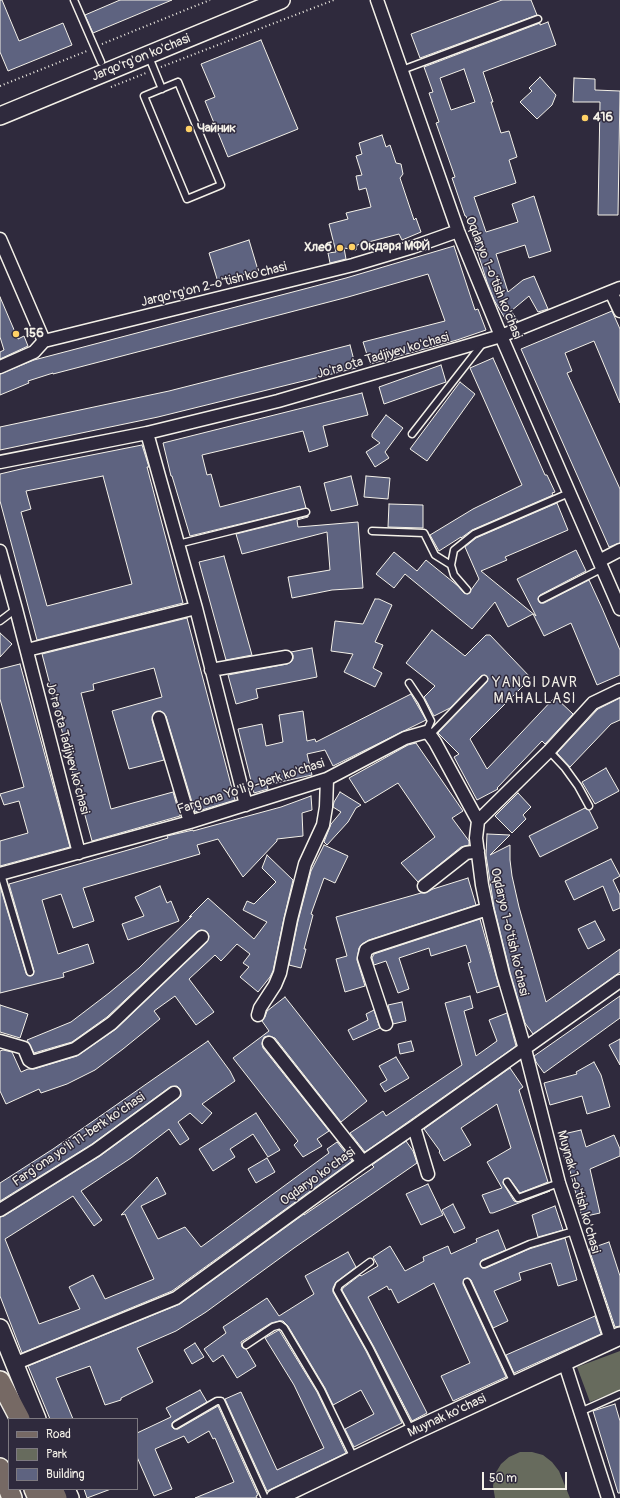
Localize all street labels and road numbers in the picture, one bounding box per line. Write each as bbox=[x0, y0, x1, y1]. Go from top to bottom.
street label: Jarqo'rg'on ko'chasi bbox=[89, 31, 193, 85]
street label: Oqdaryo 1-o'tish ko'chasi bbox=[461, 214, 525, 342]
street label: Jarqo'rg'on 2-o'tish ko'chasi bbox=[139, 259, 289, 311]
street label: Jo'ra ota Tadjiyev ko'chasi bbox=[315, 330, 451, 382]
street label: Jo'ra ota Tadjiyev ko'chasi bbox=[42, 680, 92, 816]
street label: Farg'ona Yo'li 9-berk ko'chasi bbox=[175, 756, 327, 818]
street label: Oqdaryo 1-o'tish ko'chasi bbox=[487, 866, 531, 998]
street label: Farg'ona yo'li 11-berk ko'chasi bbox=[10, 1090, 148, 1190]
street label: Muynak 1-o'tish ko'chasi bbox=[553, 1129, 603, 1255]
street label: Oqdaryo ko'chasi bbox=[278, 1145, 358, 1209]
street label: Muynak ko'chasi bbox=[405, 1391, 489, 1441]

